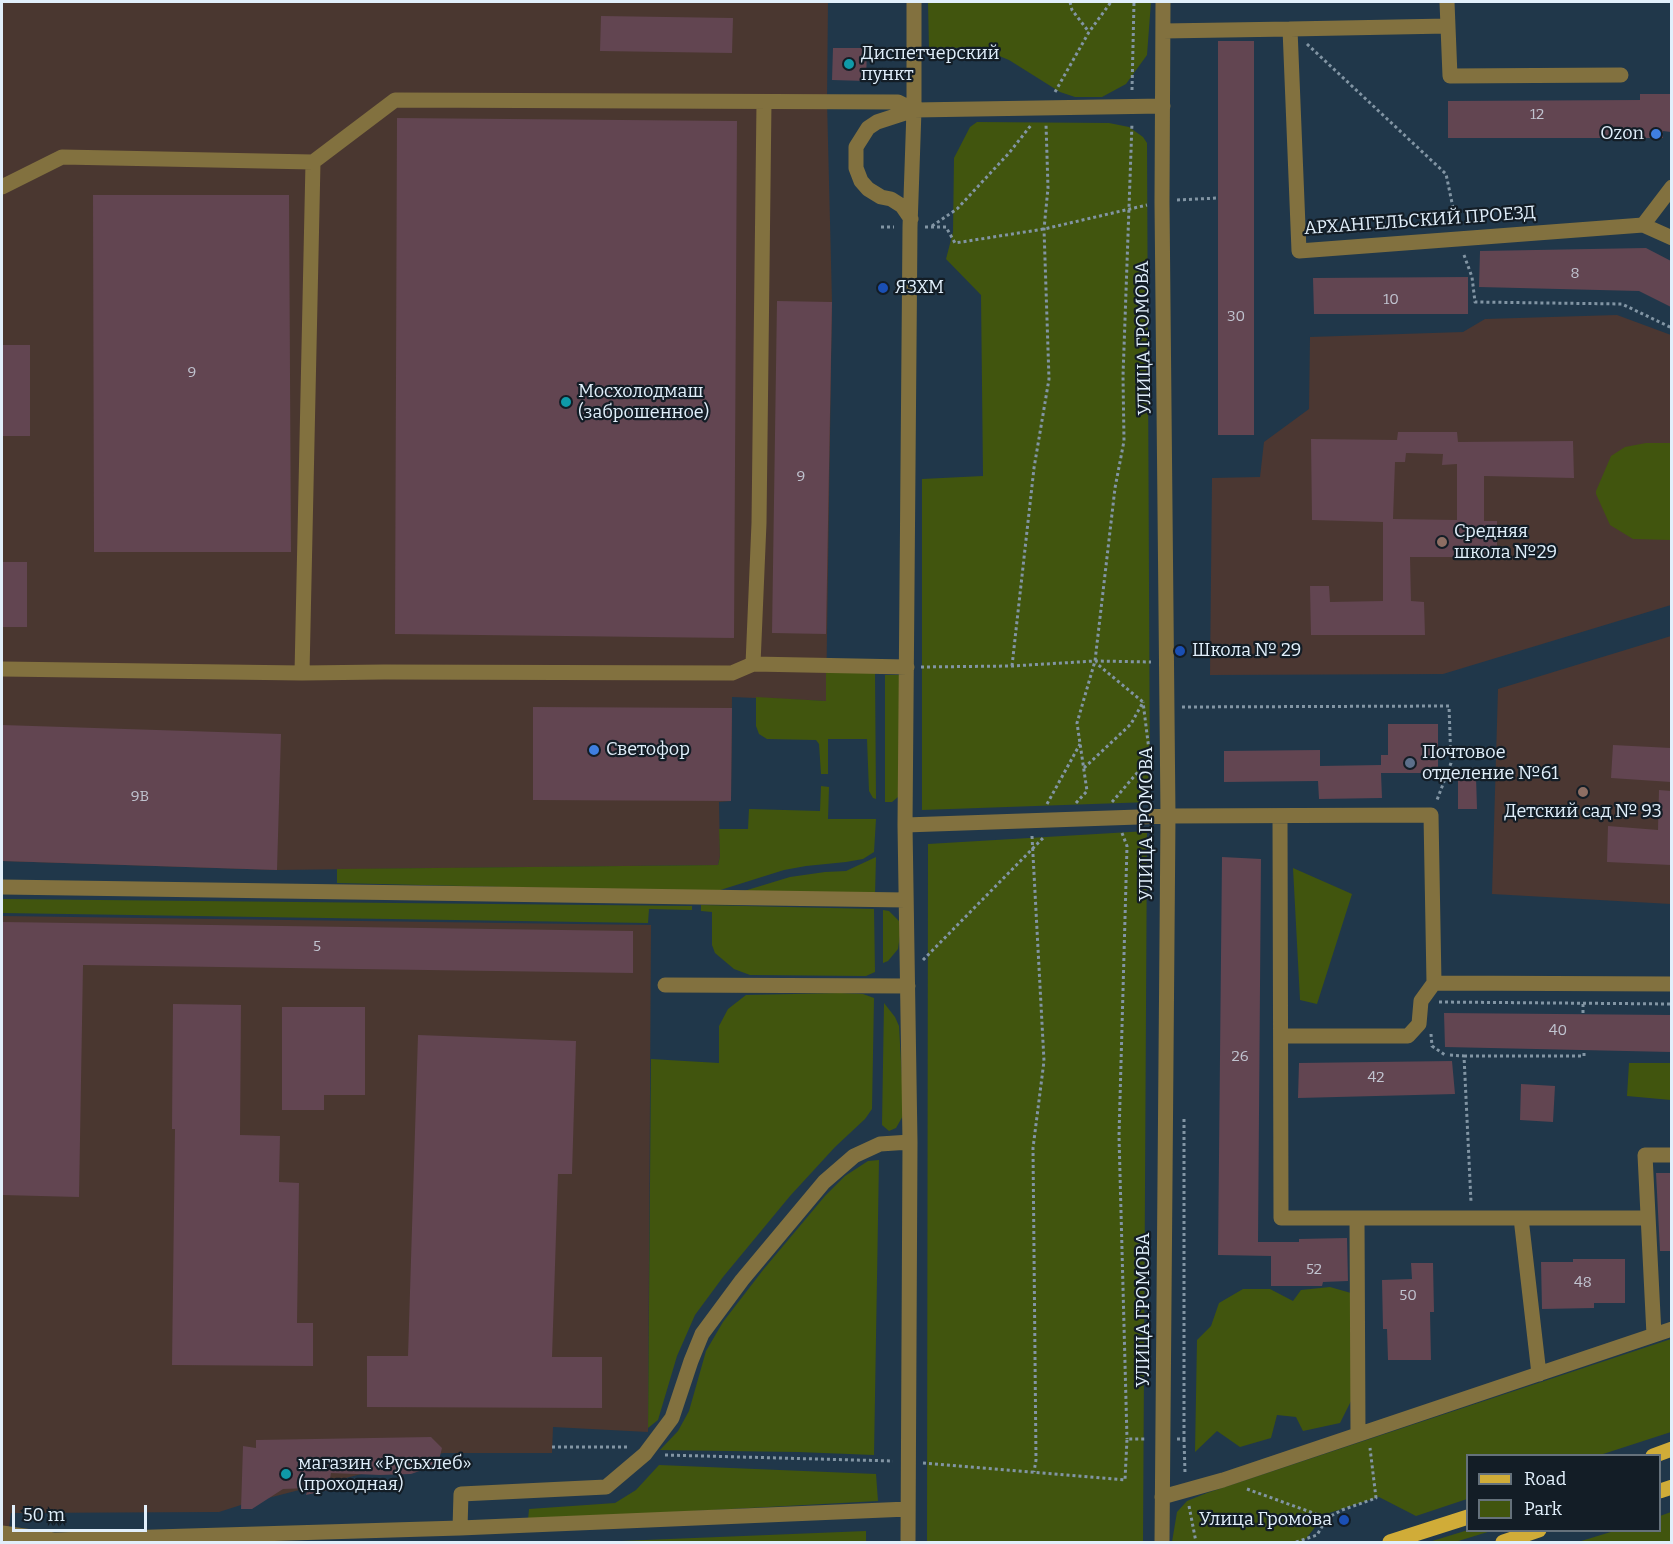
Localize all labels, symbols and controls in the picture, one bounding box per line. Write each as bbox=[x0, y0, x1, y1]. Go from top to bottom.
place label: Диспетчерский пункт bbox=[861, 43, 999, 86]
marker: Диспетчерский пункт bbox=[842, 57, 856, 71]
house number: 12 bbox=[1530, 106, 1544, 124]
place label: Ozon bbox=[1600, 123, 1644, 145]
marker: Ozon bbox=[1649, 127, 1663, 141]
street label: АРХАНГЕЛЬСКИЙ ПРОЕЗД bbox=[1303, 202, 1537, 240]
street label: УЛИЦА ГРОМОВА bbox=[1132, 261, 1156, 415]
house number: 8 bbox=[1570, 265, 1580, 283]
place label: ЯЗХМ bbox=[895, 277, 944, 299]
marker: ЯЗХМ bbox=[876, 281, 890, 295]
house number: 10 bbox=[1383, 291, 1399, 309]
house number: 30 bbox=[1227, 308, 1245, 326]
house number: 9 bbox=[188, 364, 196, 382]
place label: Мосхолодмаш (заброшенное) bbox=[578, 381, 709, 424]
marker: Мосхолодмаш (заброшенное) bbox=[559, 395, 573, 409]
house number: 9 bbox=[797, 468, 805, 486]
place label: Средняя школа №29 bbox=[1454, 521, 1557, 564]
marker: Средняя школа №29 bbox=[1435, 535, 1449, 549]
place label: Школа № 29 bbox=[1192, 640, 1301, 662]
marker: Школа № 29 bbox=[1173, 644, 1187, 658]
place label: Светофор bbox=[606, 739, 690, 761]
place label: Почтовое отделение №61 bbox=[1422, 742, 1558, 784]
marker: Светофор bbox=[587, 743, 601, 757]
street label: УЛИЦА ГРОМОВА bbox=[1136, 747, 1158, 901]
marker: Почтовое отделение №61 bbox=[1403, 756, 1417, 770]
marker: Детский сад № 93 bbox=[1576, 785, 1590, 799]
house number: 9В bbox=[131, 788, 149, 806]
place label: Детский сад № 93 bbox=[1504, 801, 1662, 823]
house number: 5 bbox=[313, 938, 321, 956]
house number: 40 bbox=[1549, 1022, 1567, 1040]
house number: 26 bbox=[1232, 1048, 1248, 1066]
house number: 42 bbox=[1368, 1069, 1384, 1087]
street label: УЛИЦА ГРОМОВА bbox=[1133, 1233, 1155, 1387]
house number: 52 bbox=[1306, 1261, 1322, 1279]
house number: 48 bbox=[1574, 1274, 1592, 1292]
house number: 50 bbox=[1399, 1287, 1417, 1305]
place label: магазин «Русьхлеб» (проходная) bbox=[298, 1453, 472, 1496]
legend bbox=[1466, 1454, 1661, 1532]
marker: магазин «Русьхлеб» (проходная) bbox=[279, 1467, 293, 1481]
text: Road bbox=[1524, 1468, 1566, 1490]
scale bar bbox=[15, 1493, 150, 1531]
text: Park bbox=[1524, 1498, 1562, 1520]
text: 50 m bbox=[23, 1504, 65, 1526]
place label: Улица Громова bbox=[1199, 1509, 1332, 1531]
marker: Улица Громова bbox=[1337, 1513, 1351, 1527]

